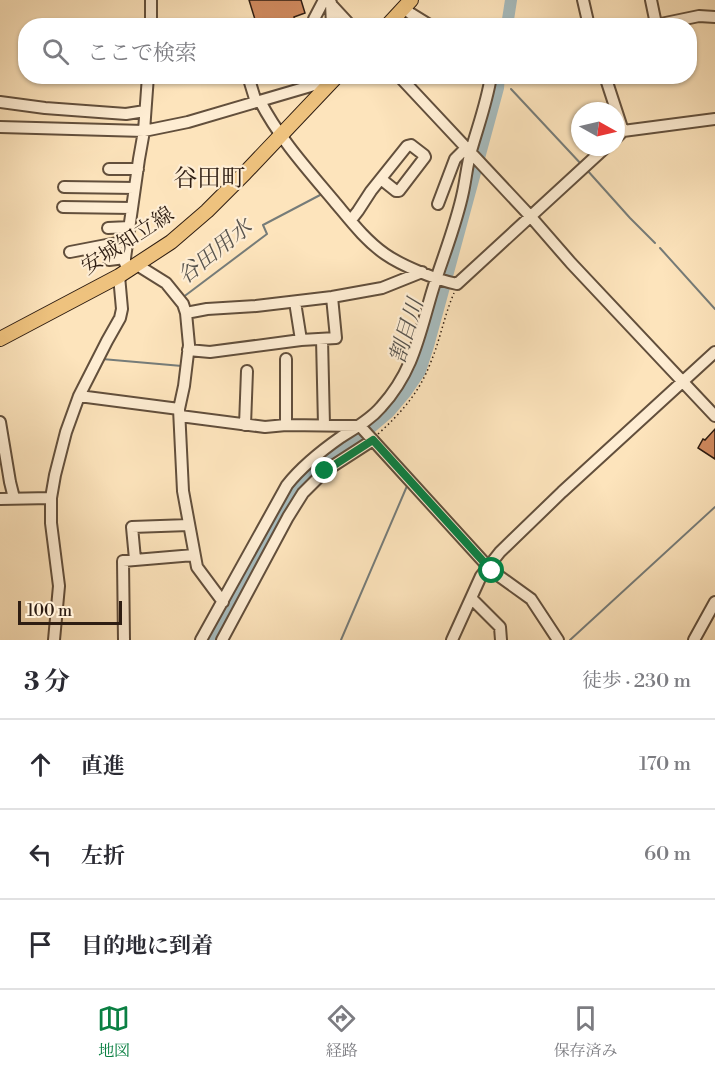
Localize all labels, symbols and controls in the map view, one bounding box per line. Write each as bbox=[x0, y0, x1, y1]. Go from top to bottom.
search box bbox=[18, 18, 697, 84]
icon: search bbox=[39, 35, 72, 68]
text: ここで検索 bbox=[87, 40, 197, 67]
north arrow bbox=[571, 102, 625, 156]
district label: 谷田町 bbox=[173, 164, 245, 194]
street label: 安城知立線 bbox=[77, 202, 179, 280]
water label: 谷田用水 bbox=[172, 213, 259, 290]
water label: 割目川 bbox=[384, 294, 430, 367]
route end bbox=[311, 457, 337, 483]
route start bbox=[478, 557, 504, 583]
scale bar bbox=[18, 598, 122, 626]
text: 100 m bbox=[27, 601, 72, 621]
text: 3 分 bbox=[24, 666, 70, 698]
text: 徒歩 · 230 m bbox=[582, 669, 691, 694]
icon: ahead bbox=[24, 748, 57, 781]
text: 170 m bbox=[639, 752, 691, 777]
text: 直進 bbox=[81, 753, 125, 780]
icon: left bbox=[24, 838, 57, 871]
text: 60 m bbox=[644, 842, 691, 867]
text: 左折 bbox=[81, 843, 125, 870]
icon: arrive bbox=[24, 928, 57, 961]
text: 目的地に到着 bbox=[81, 933, 213, 960]
tab: 地図 bbox=[97, 1002, 130, 1061]
tab: 経路 bbox=[325, 1002, 358, 1061]
tab: 保存済み bbox=[553, 1002, 617, 1061]

